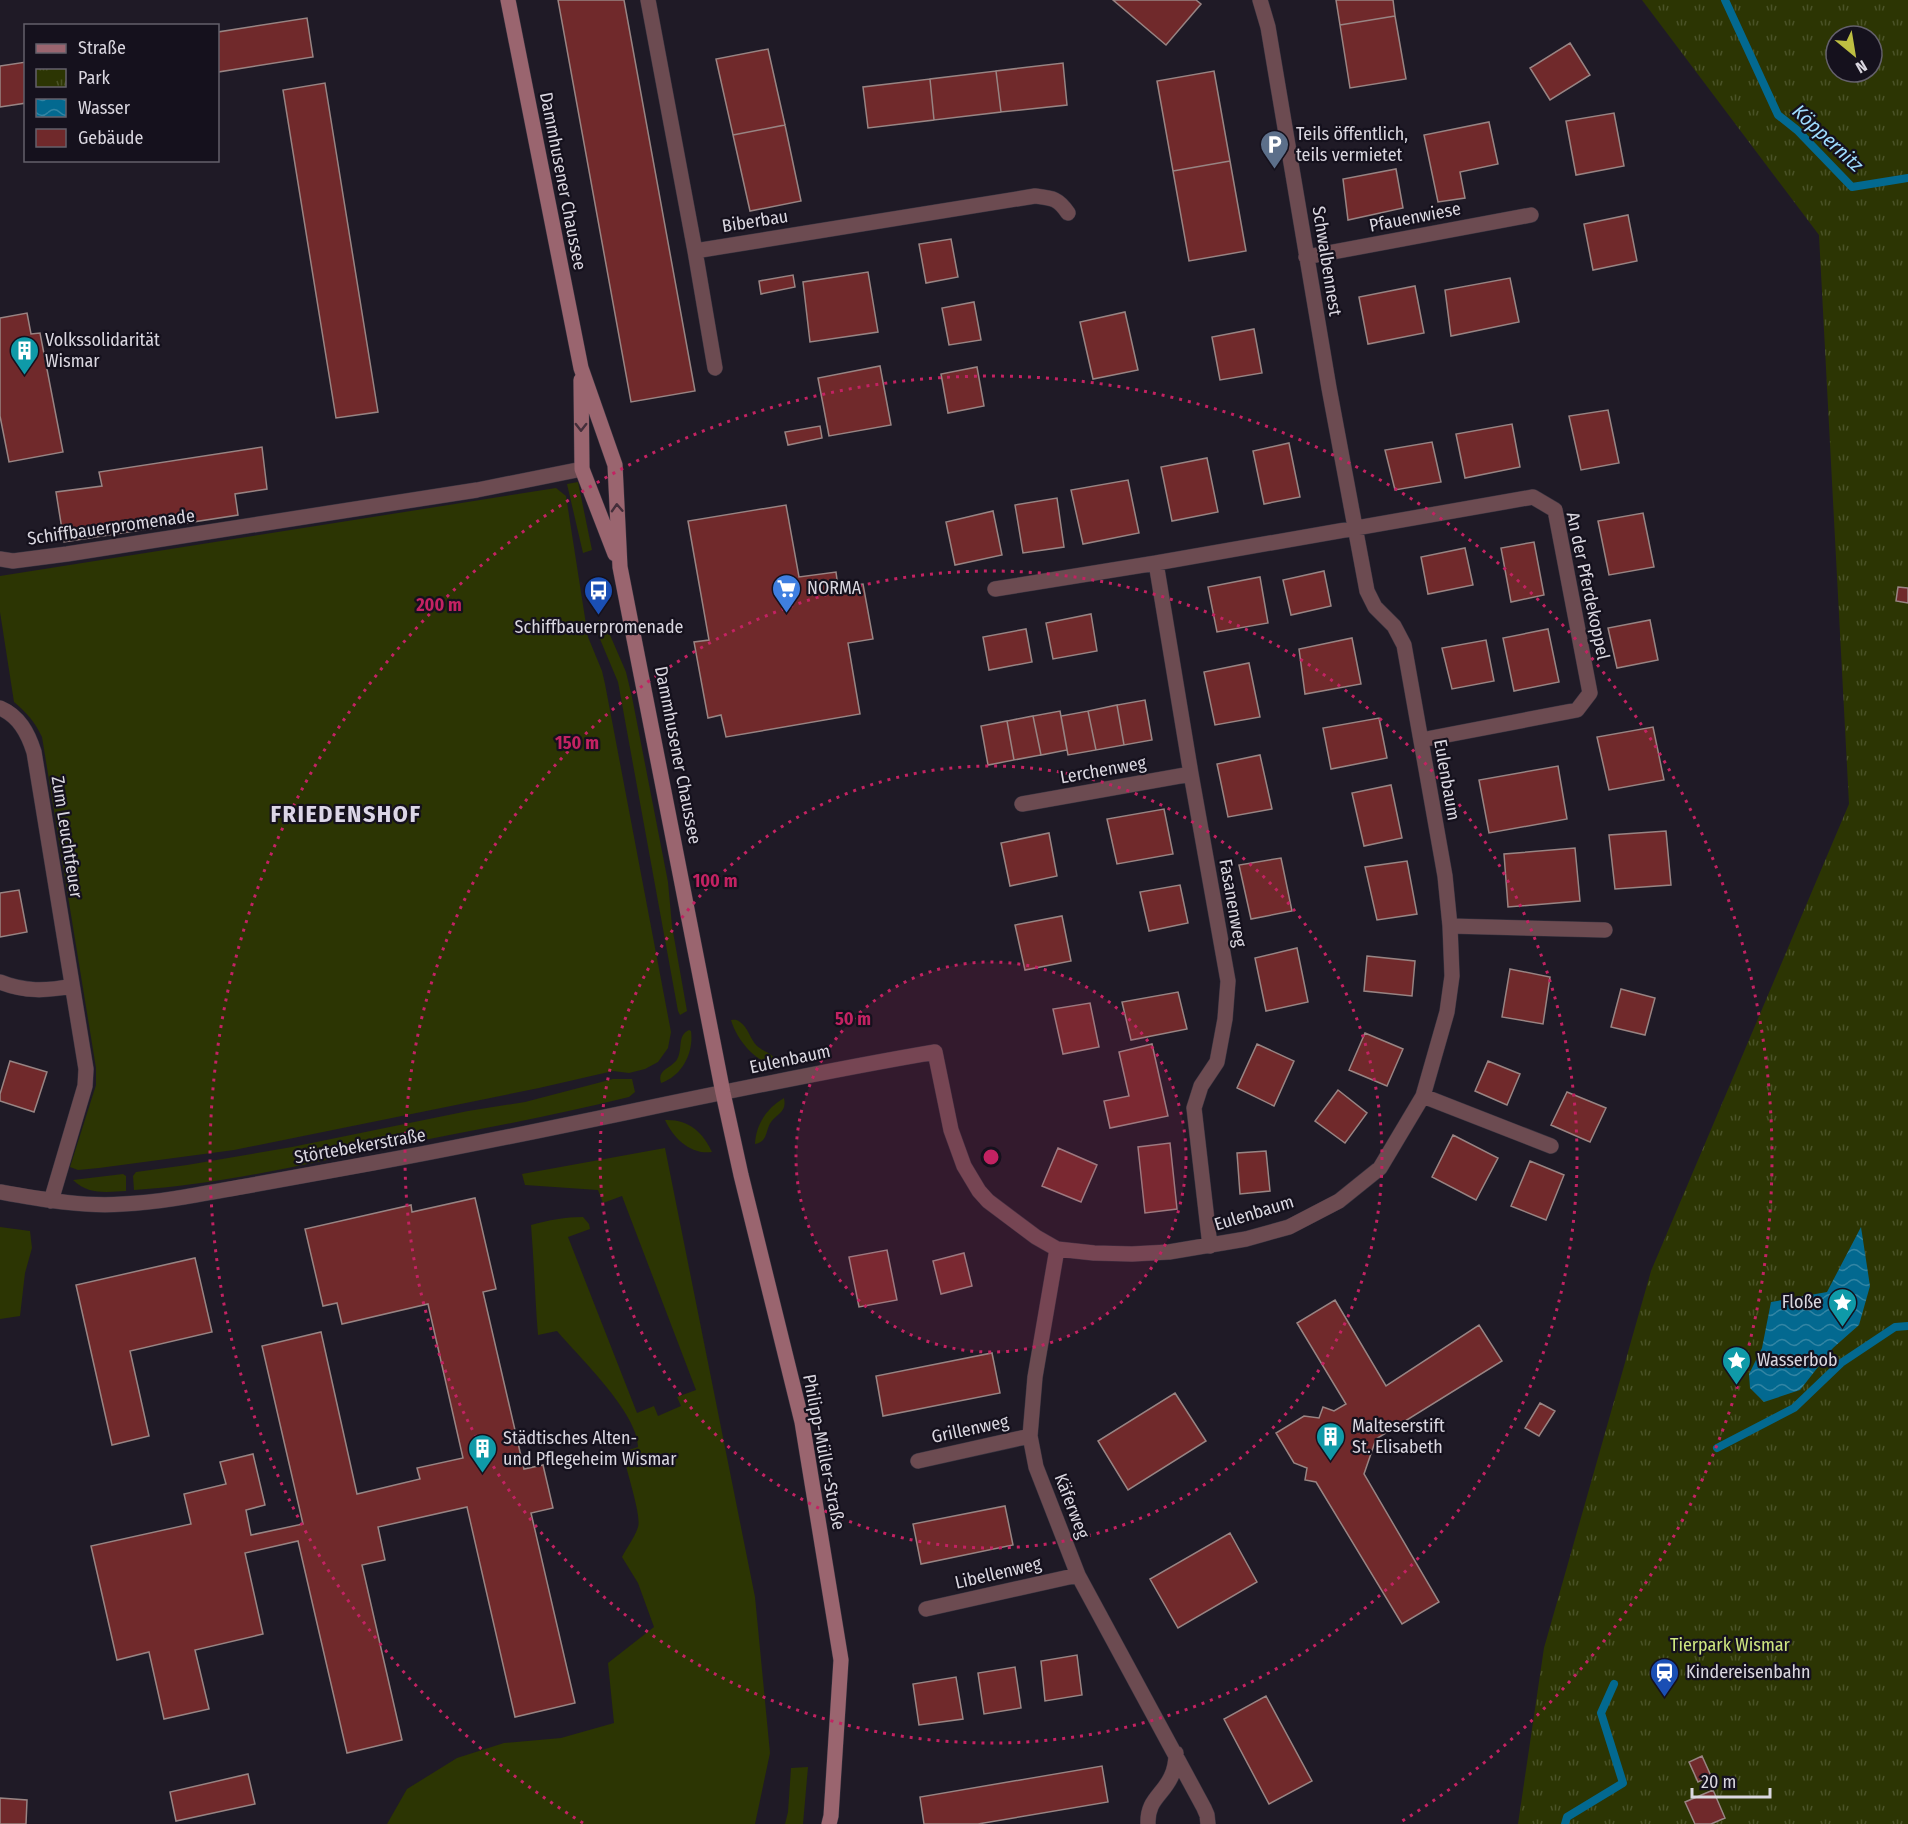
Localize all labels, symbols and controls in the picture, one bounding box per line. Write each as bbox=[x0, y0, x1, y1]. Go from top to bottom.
legend bbox=[24, 24, 219, 162]
north arrow bbox=[1824, 24, 1884, 84]
text: Straße bbox=[78, 37, 126, 59]
text: N bbox=[1852, 56, 1870, 77]
text: Park bbox=[78, 67, 111, 89]
street label: Dammhusener Chaussee bbox=[535, 90, 591, 272]
text: Wasser bbox=[78, 97, 131, 119]
water label: Köppernitz bbox=[1788, 99, 1869, 177]
place label: Teils öffentlich, teils vermietet bbox=[1296, 123, 1408, 166]
text: Gebäude bbox=[78, 127, 144, 149]
parking icon: Teils öffentlich, teils vermietet bbox=[1259, 128, 1291, 170]
street label: Pfauenwiese bbox=[1367, 197, 1463, 237]
street label: Schwalbennest bbox=[1307, 204, 1347, 318]
street label: Biberbau bbox=[720, 205, 790, 237]
place label: Volkssolidarität Wismar bbox=[45, 329, 160, 372]
building icon: Volkssolidarität Wismar bbox=[8, 334, 40, 376]
one-way arrow bbox=[575, 422, 587, 431]
street label: Schiffbauerpromenade bbox=[26, 504, 196, 550]
one-way arrow bbox=[611, 504, 624, 513]
street label: An der Pferdekoppel bbox=[1562, 510, 1614, 662]
supermarket icon: NORMA bbox=[770, 572, 802, 614]
bus stop icon: Schiffbauerpromenade bbox=[583, 574, 615, 616]
place label: NORMA bbox=[807, 577, 862, 599]
text: 200 m bbox=[415, 594, 462, 616]
place label: Schiffbauerpromenade bbox=[515, 616, 684, 638]
street label: Dammhusener Chaussee bbox=[650, 664, 706, 846]
text: 150 m bbox=[555, 732, 599, 754]
street label: Eulenbaum bbox=[1429, 738, 1465, 822]
street label: Lerchenweg bbox=[1058, 752, 1148, 788]
street label: Zum Leuchtfeuer bbox=[46, 774, 88, 900]
district label: FRIEDENSHOF bbox=[270, 800, 422, 828]
street label: Fasanenweg bbox=[1214, 857, 1252, 949]
text: 100 m bbox=[693, 870, 737, 892]
text: 50 m bbox=[835, 1008, 871, 1030]
street label: Eulenbaum bbox=[748, 1040, 832, 1078]
street label: Störtebekerstraße bbox=[293, 1124, 428, 1168]
centre of rings bbox=[981, 1147, 1001, 1167]
street label: Eulenbaum bbox=[1212, 1190, 1296, 1236]
place icon: Floße bbox=[1827, 1286, 1859, 1328]
place label: Floße bbox=[1782, 1291, 1822, 1313]
place icon: Wasserbob bbox=[1720, 1344, 1752, 1386]
place label: Wasserbob bbox=[1757, 1349, 1838, 1371]
street label: Philipp-Müller-Straße bbox=[798, 1372, 850, 1532]
street label: Grillenweg bbox=[930, 1410, 1011, 1448]
place label: Malteserstift St. Elisabeth bbox=[1352, 1415, 1445, 1458]
building icon: Malteserstift St. Elisabeth bbox=[1315, 1420, 1347, 1462]
place label: Städtisches Alten- und Pflegeheim Wismar bbox=[503, 1427, 677, 1470]
building icon: Städtisches Alten- und Pflegeheim Wismar bbox=[466, 1432, 498, 1474]
street label: Käferweg bbox=[1050, 1470, 1095, 1542]
street label: Libellenweg bbox=[953, 1552, 1044, 1594]
park label: Tierpark Wismar bbox=[1670, 1634, 1791, 1656]
station icon: Kindereisenbahn bbox=[1649, 1656, 1681, 1698]
place label: Kindereisenbahn bbox=[1686, 1661, 1811, 1683]
scale bar bbox=[1692, 1761, 1770, 1799]
text: 20 m bbox=[1701, 1771, 1736, 1793]

